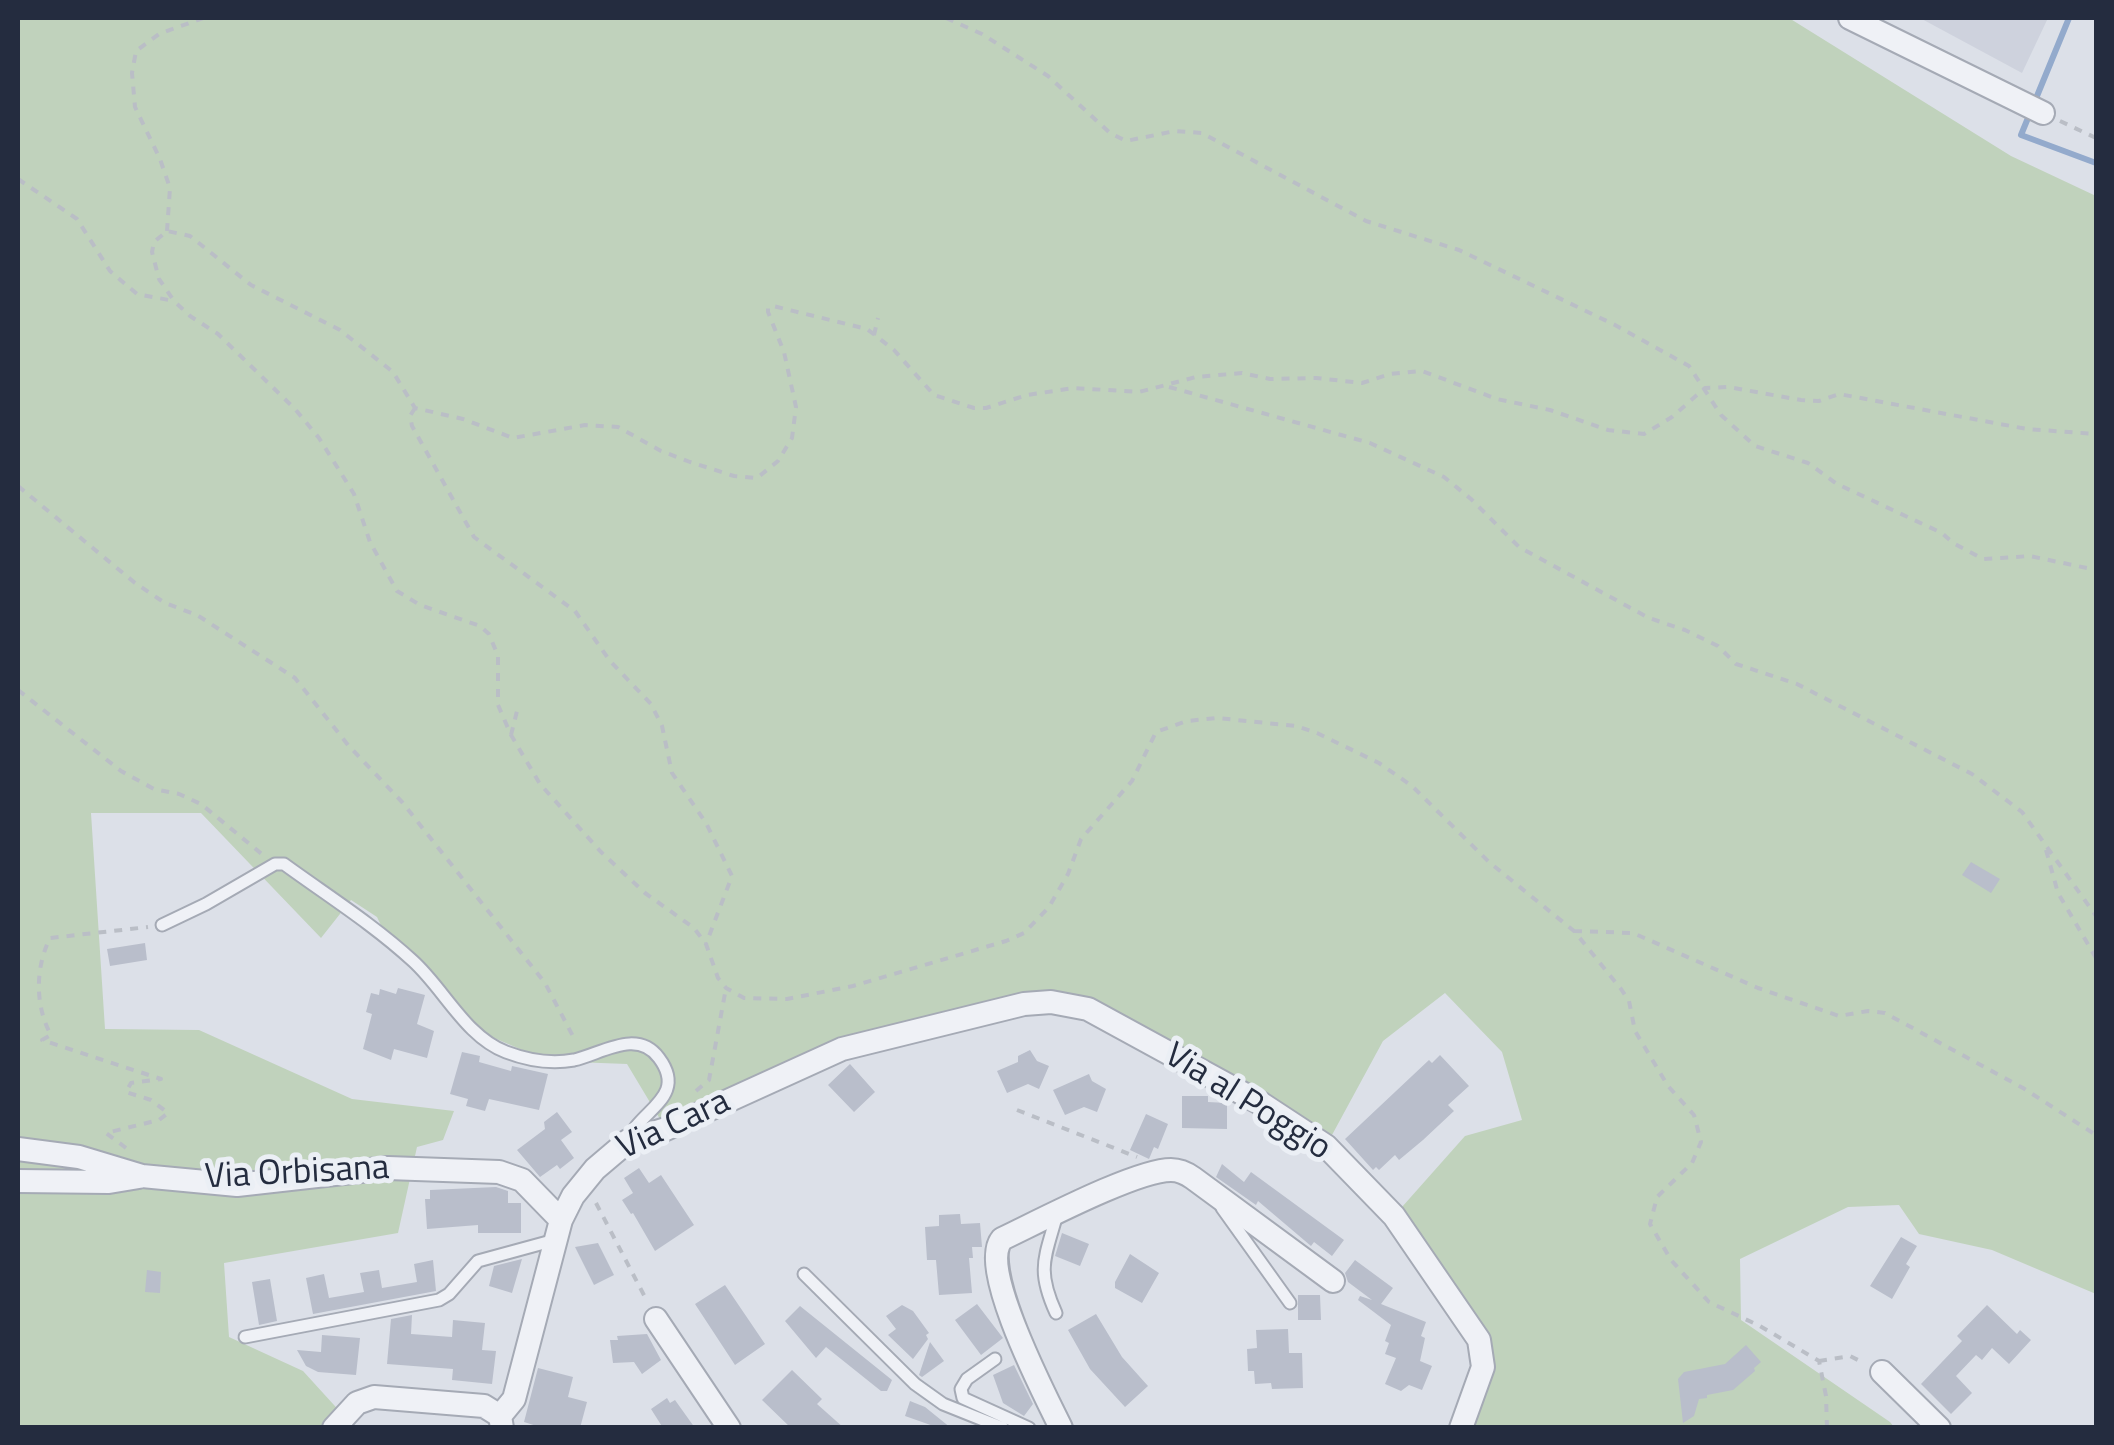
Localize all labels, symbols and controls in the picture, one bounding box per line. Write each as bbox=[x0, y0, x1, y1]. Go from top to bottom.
street label: Via al Poggio bbox=[1156, 1035, 1338, 1171]
street label: Via Cara bbox=[611, 1082, 737, 1170]
street label: Via Orbisana bbox=[204, 1148, 390, 1200]

